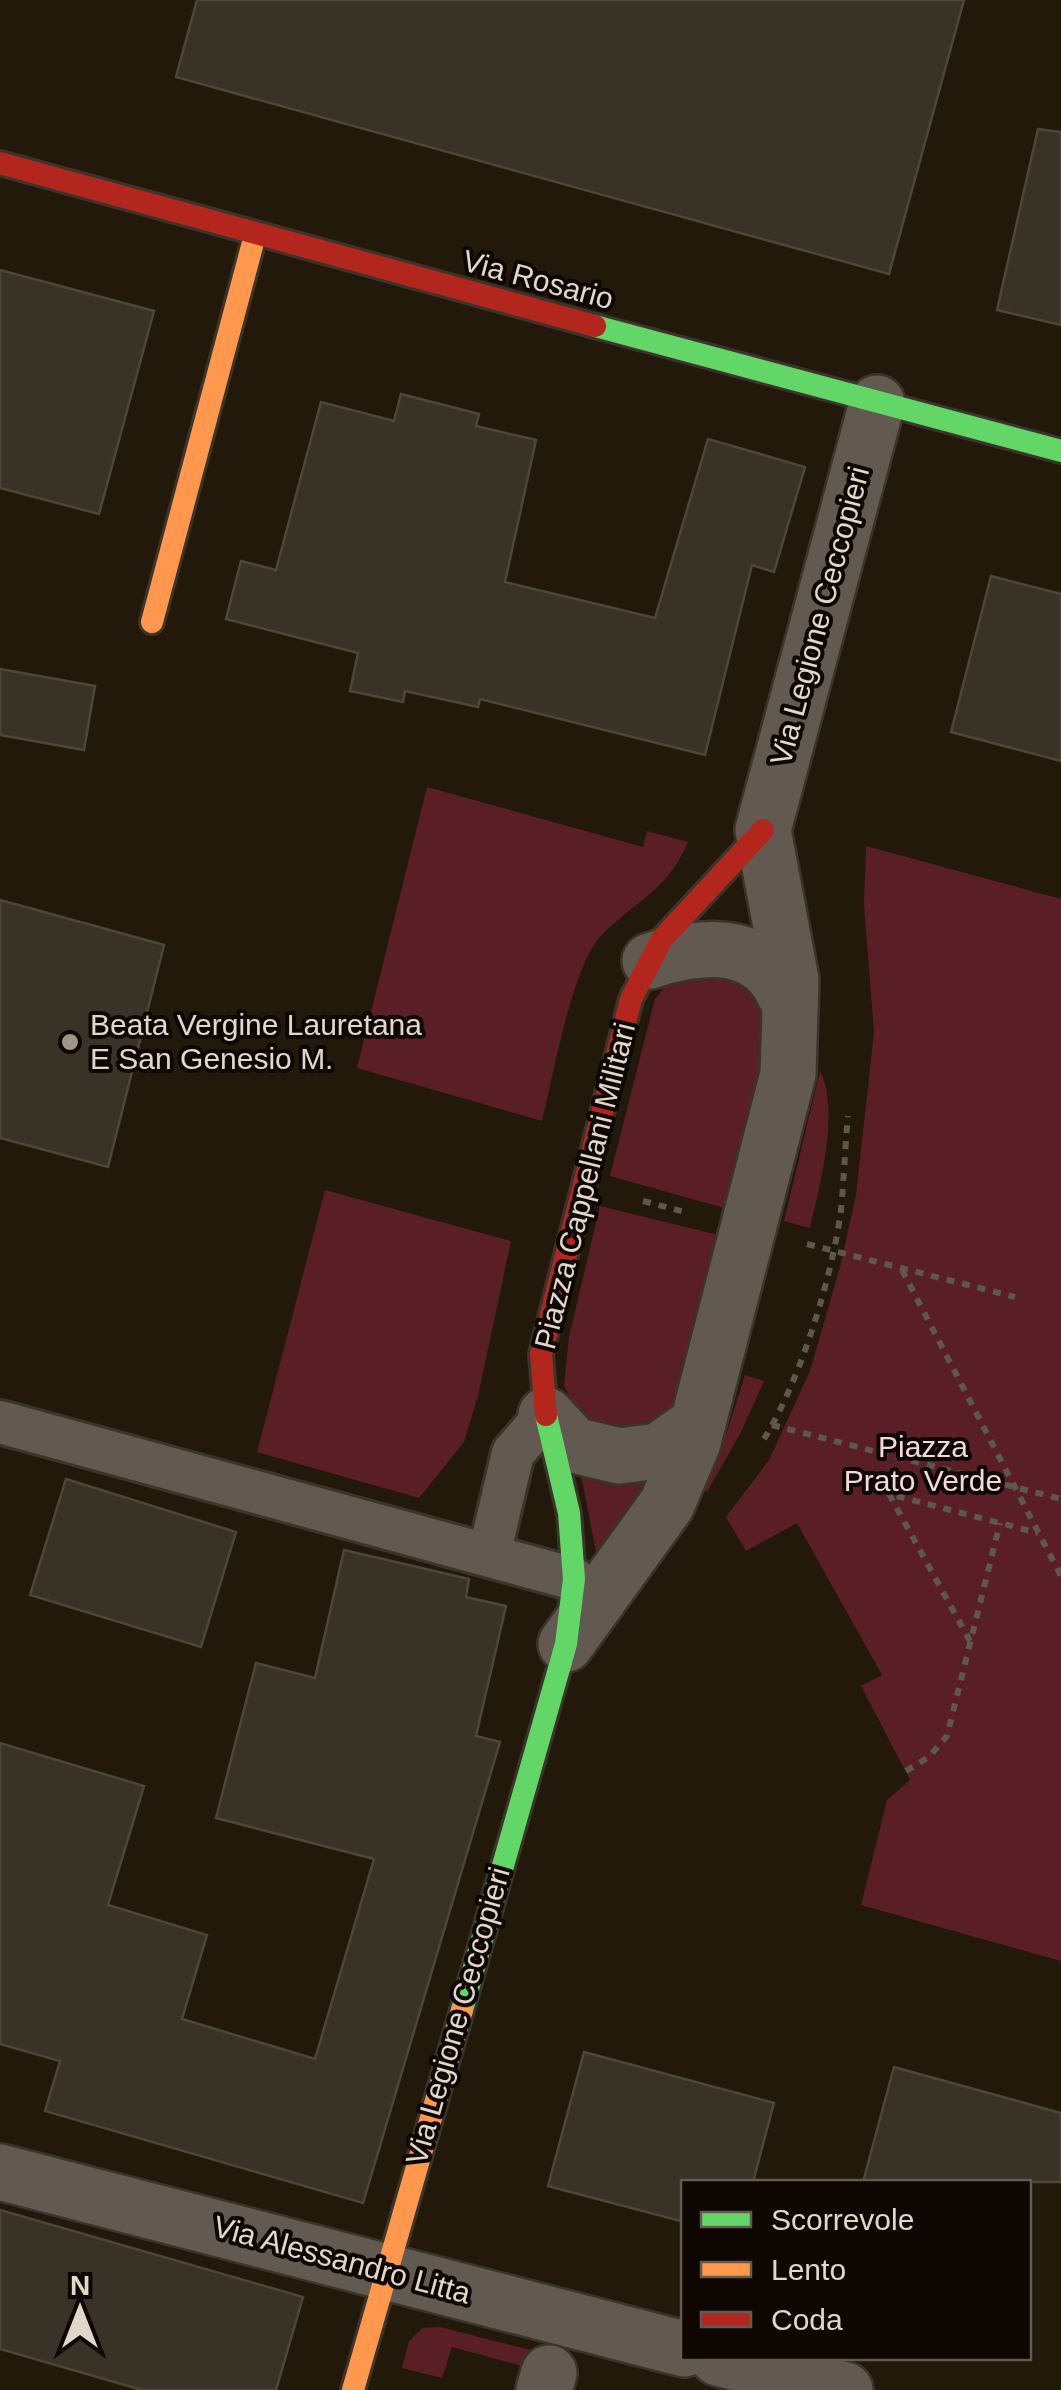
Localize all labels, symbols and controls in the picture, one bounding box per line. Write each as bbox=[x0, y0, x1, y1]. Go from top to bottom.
street label: Via Rosario bbox=[459, 244, 617, 315]
street label: Via Legione Ceccopieri bbox=[764, 463, 875, 769]
place label: Beata Vergine Lauretana E San Genesio M. bbox=[90, 1008, 422, 1075]
street label: Piazza Cappellani Militari bbox=[528, 1019, 641, 1352]
marker: Beata Vergine Lauretana E San Genesio M. bbox=[59, 1031, 81, 1053]
park label: Piazza Prato Verde bbox=[844, 1430, 1002, 1497]
street label: Via Legione Ceccopieri bbox=[399, 1863, 516, 2168]
legend bbox=[681, 2180, 1031, 2360]
text: Scorrevole bbox=[771, 2203, 914, 2236]
street label: Via Alessandro Litta bbox=[210, 2209, 475, 2310]
text: Lento bbox=[771, 2253, 846, 2286]
north arrow bbox=[30, 2260, 130, 2360]
text: N bbox=[70, 2270, 90, 2301]
text: Coda bbox=[771, 2303, 843, 2336]

